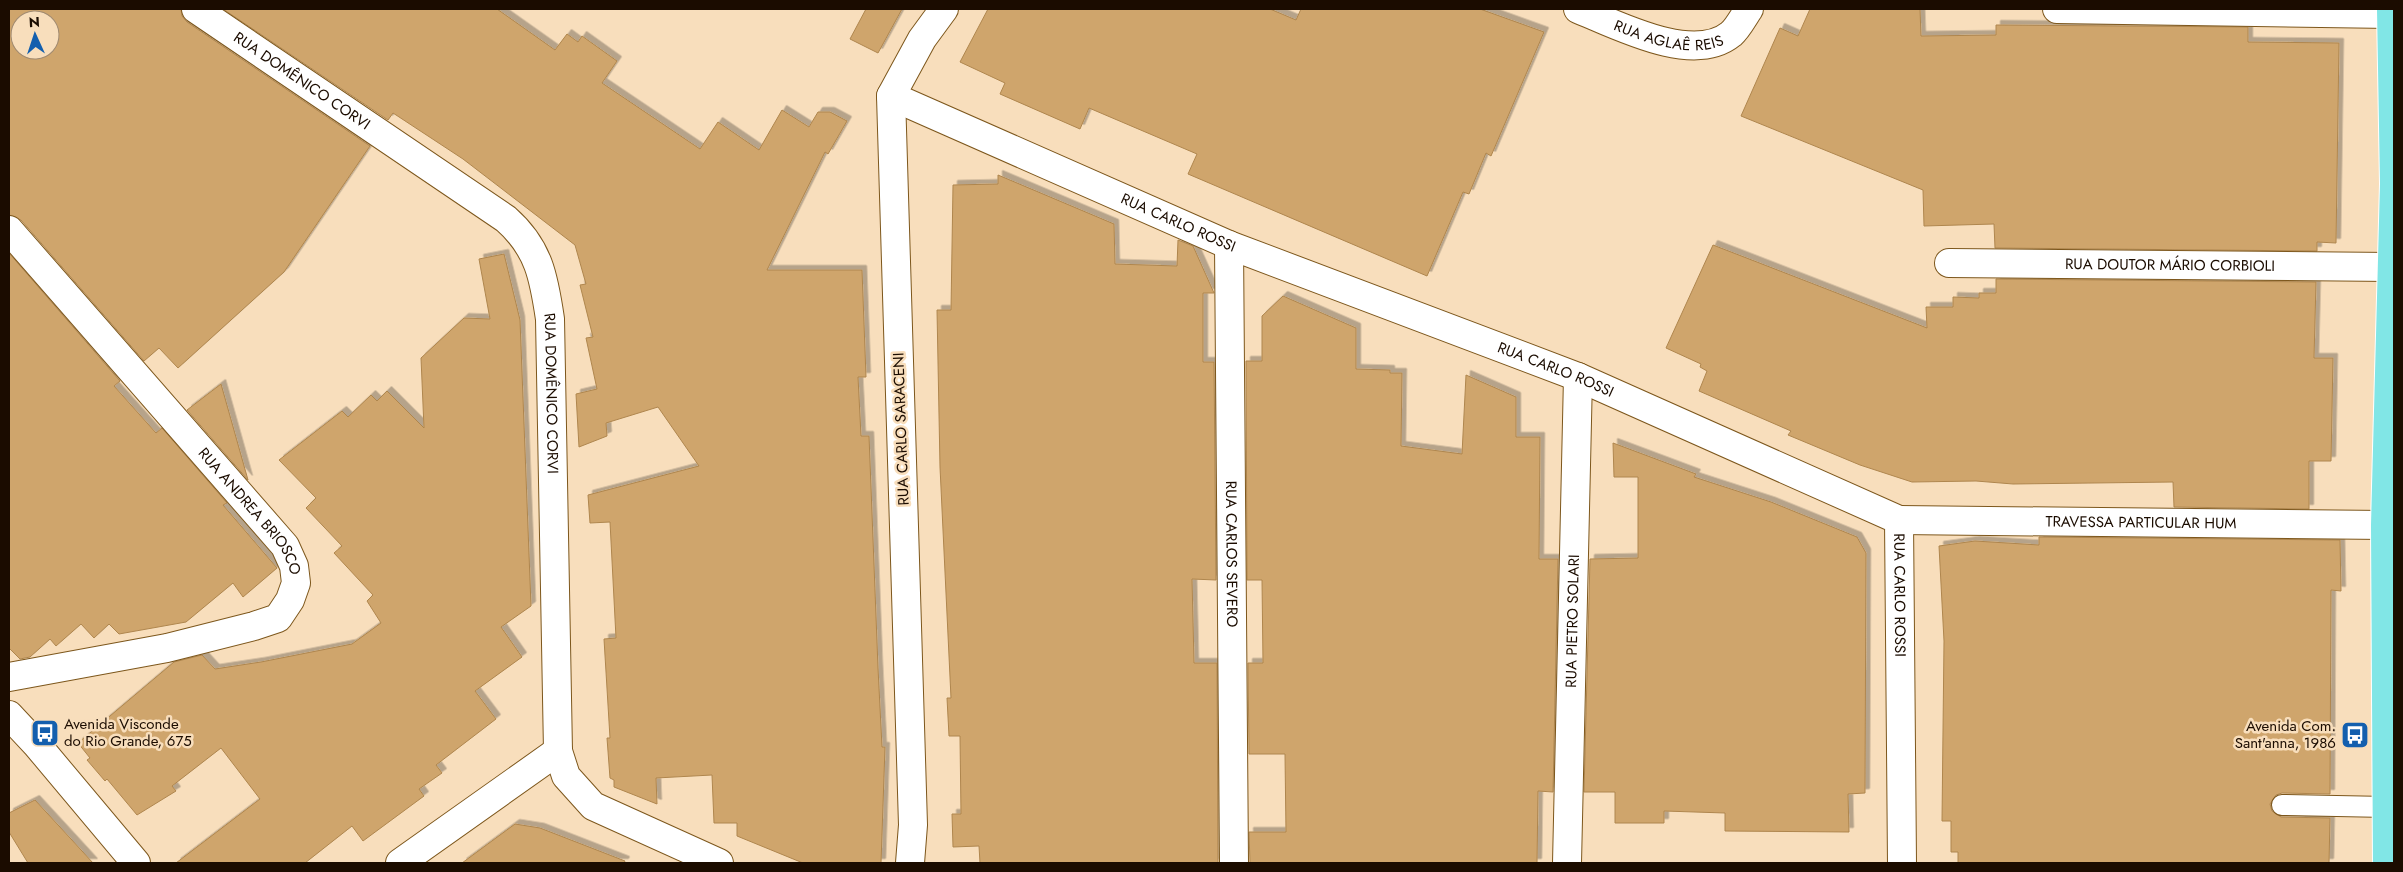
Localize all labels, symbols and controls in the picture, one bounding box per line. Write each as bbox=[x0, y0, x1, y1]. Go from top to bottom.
north arrow bbox=[10, 10, 60, 60]
text: N bbox=[28, 12, 40, 32]
street label: RUA AGLAÊ REIS bbox=[1611, 15, 1727, 57]
street label: RUA DOMÊNICO CORVI bbox=[229, 27, 375, 135]
street label: RUA CARLO ROSSI bbox=[1117, 188, 1239, 258]
street label: RUA DOUTOR MÁRIO CORBIOLI bbox=[2065, 253, 2275, 277]
street label: RUA DOMÊNICO CORVI bbox=[538, 311, 564, 474]
street label: RUA CARLO ROSSI bbox=[1494, 337, 1617, 403]
street label: RUA CARLO SARACENI bbox=[887, 352, 915, 506]
street label: RUA ANDREA BRIOSCO bbox=[193, 443, 306, 576]
street label: RUA CARLOS SEVERO bbox=[1220, 481, 1243, 627]
street label: TRAVESSA PARTICULAR HUM bbox=[2045, 511, 2237, 534]
street label: RUA CARLO ROSSI bbox=[1888, 533, 1911, 657]
street label: RUA PIETRO SOLARI bbox=[1560, 554, 1585, 688]
place label: Avenida Visconde do Rio Grande, 675 bbox=[64, 713, 192, 752]
place label: Avenida Com. Sant'anna, 1986 bbox=[2235, 715, 2336, 754]
bus stop icon: Avenida Visconde do Rio Grande, 675 bbox=[30, 718, 60, 748]
bus stop icon: Avenida Com. Sant'anna, 1986 bbox=[2340, 720, 2370, 750]

